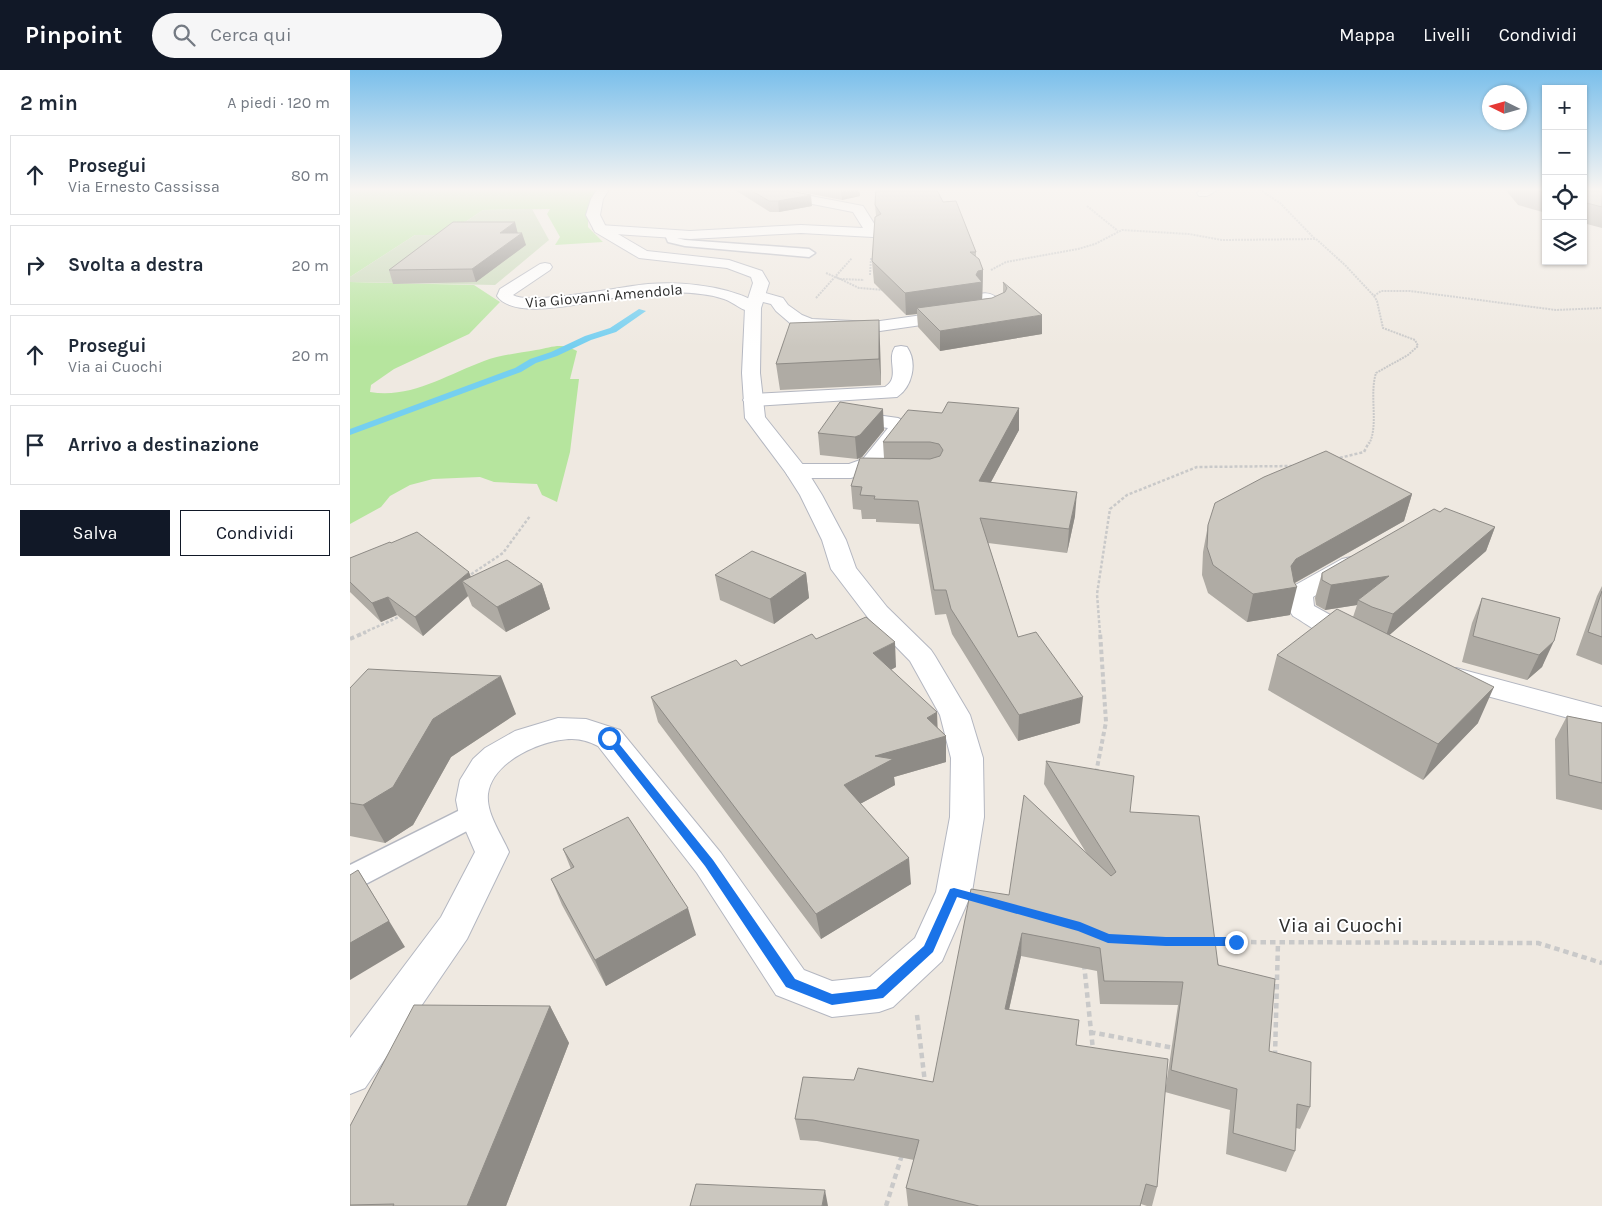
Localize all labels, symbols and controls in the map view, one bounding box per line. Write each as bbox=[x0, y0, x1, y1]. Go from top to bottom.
search box bbox=[152, 13, 502, 58]
text: Pinpoint bbox=[25, 21, 122, 49]
icon: search bbox=[170, 21, 198, 49]
text: Cerca qui bbox=[210, 24, 292, 46]
text: Mappa bbox=[1339, 24, 1395, 46]
text: Livelli bbox=[1423, 24, 1471, 46]
text: Condividi bbox=[1499, 24, 1577, 46]
north arrow bbox=[1482, 85, 1527, 130]
map controls bbox=[1542, 85, 1587, 265]
button: + bbox=[1542, 85, 1587, 130]
text: 2 min bbox=[20, 91, 78, 115]
text: A piedi · 120 m bbox=[227, 93, 330, 112]
button: − bbox=[1542, 130, 1587, 175]
text: Prosegui bbox=[68, 155, 147, 177]
icon: ahead bbox=[21, 161, 49, 189]
text: 80 m bbox=[291, 166, 329, 185]
button: locate bbox=[1542, 175, 1587, 220]
text: Via Ernesto Cassissa bbox=[68, 177, 220, 196]
button: layers bbox=[1542, 220, 1587, 265]
icon: right bbox=[21, 251, 49, 279]
text: Svolta a destra bbox=[68, 254, 204, 276]
text: 20 m bbox=[291, 256, 329, 275]
street label: Via Giovanni Amendola bbox=[525, 280, 683, 312]
text: Prosegui bbox=[68, 335, 147, 357]
icon: ahead bbox=[21, 341, 49, 369]
text: 20 m bbox=[291, 346, 329, 365]
text: Via ai Cuochi bbox=[68, 357, 163, 376]
icon: arrive bbox=[21, 431, 49, 459]
text: Arrivo a destinazione bbox=[68, 434, 259, 456]
button: Salva bbox=[20, 510, 170, 556]
button: Condividi bbox=[180, 510, 330, 556]
route start bbox=[598, 727, 621, 750]
street label: Via ai Cuochi bbox=[1279, 913, 1403, 937]
route end bbox=[1225, 931, 1248, 954]

